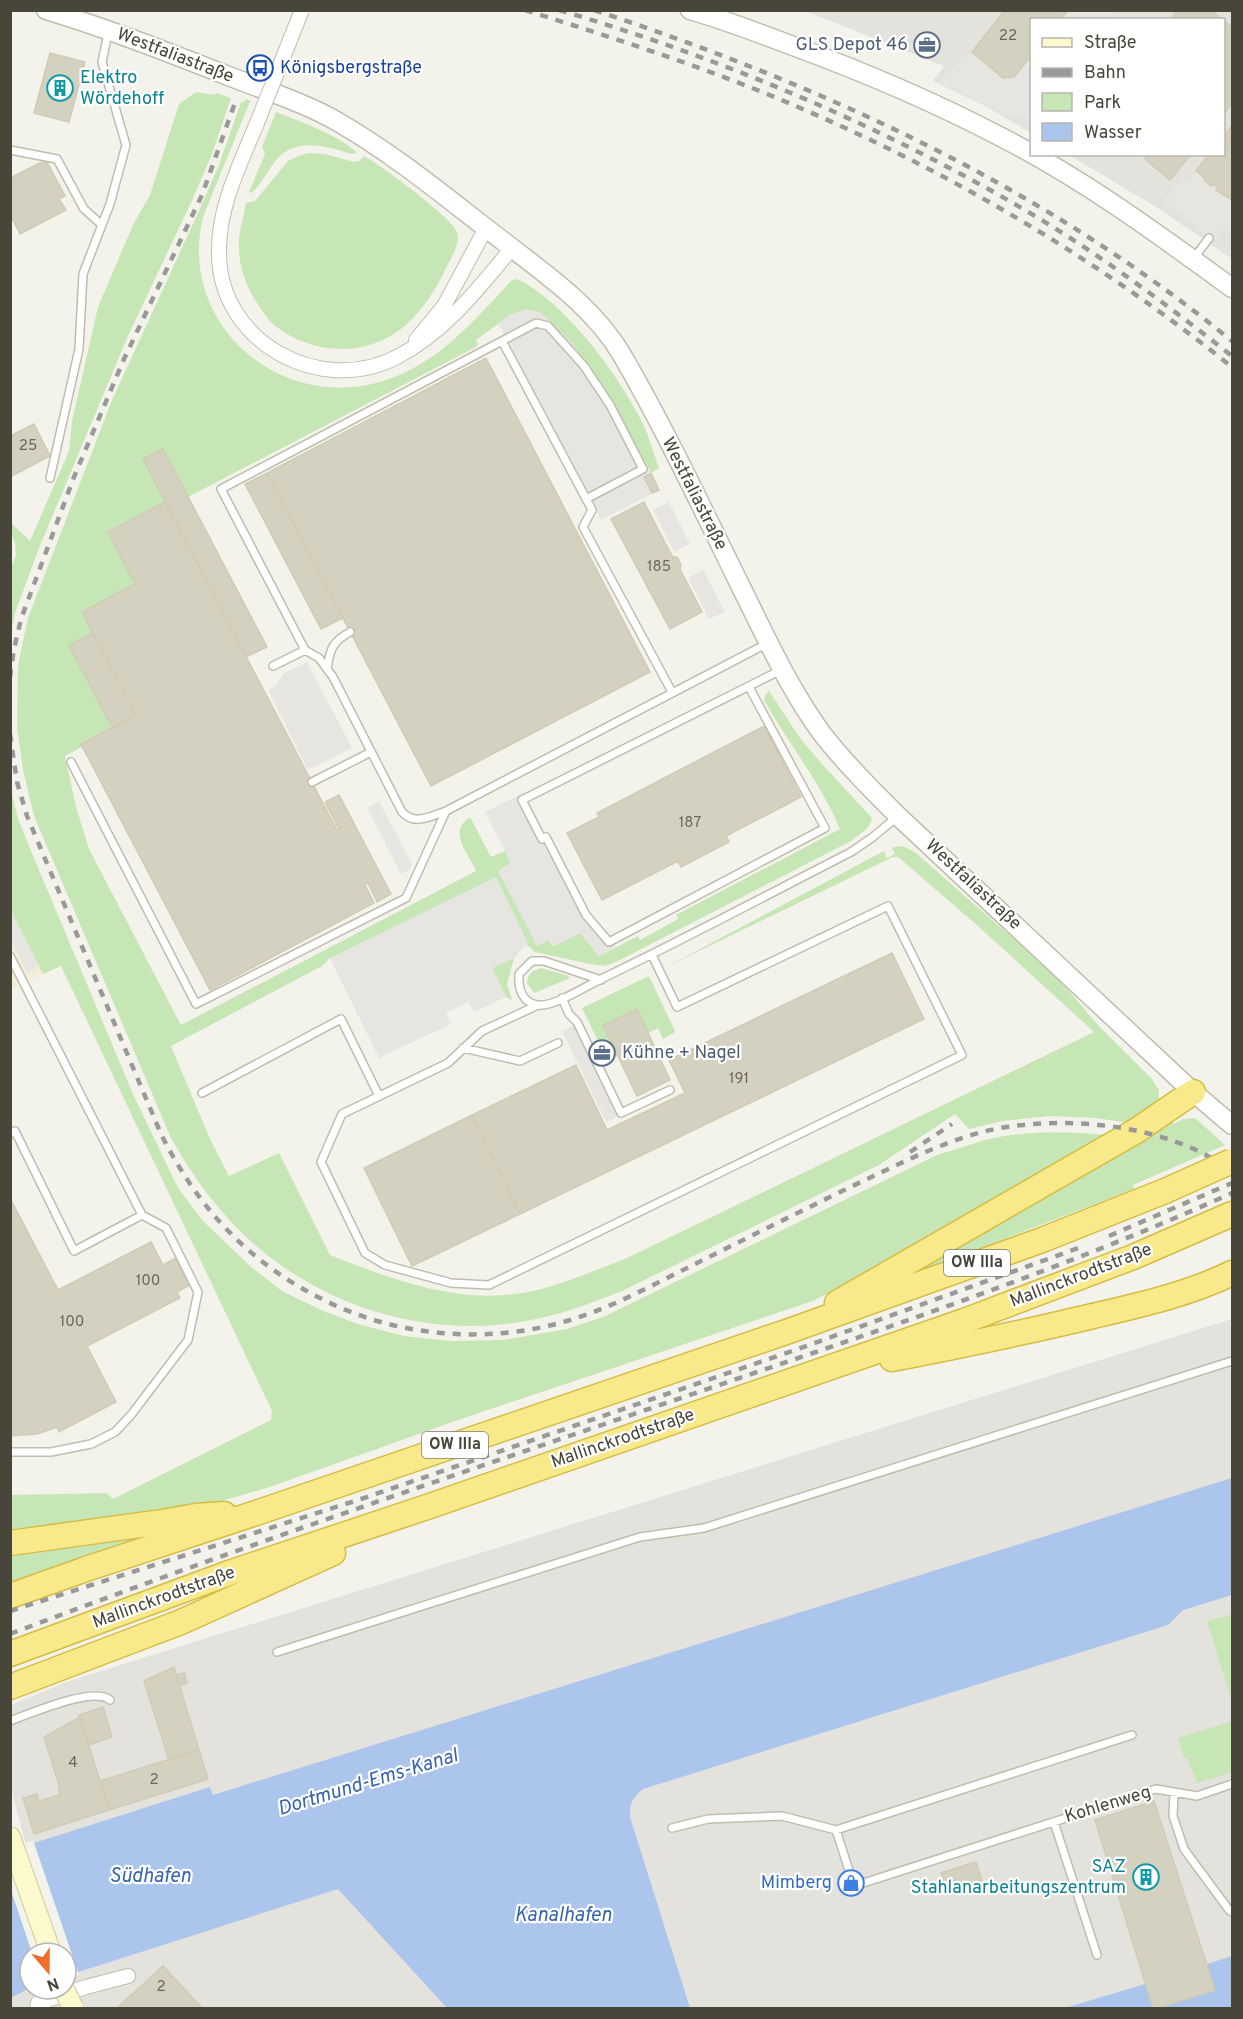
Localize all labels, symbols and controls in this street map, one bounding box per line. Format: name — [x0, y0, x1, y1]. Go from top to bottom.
legend — [1030, 18, 1225, 156]
street label: Westfaliastraße — [113, 23, 237, 89]
house number: 22 — [999, 27, 1017, 46]
office icon: GLS Depot 46 — [912, 30, 942, 60]
text: Straße — [1084, 32, 1136, 55]
place label: GLS Depot 46 — [795, 34, 908, 57]
bus stop icon: Königsbergstraße — [245, 53, 275, 83]
place label: Königsbergstraße — [280, 57, 422, 80]
text: Bahn — [1084, 62, 1126, 85]
place label: Elektro Wördehoff — [80, 67, 164, 111]
building icon: Elektro Wördehoff — [45, 73, 75, 103]
text: Park — [1084, 92, 1121, 115]
text: Wasser — [1084, 122, 1142, 145]
street label: Westfaliastraße — [656, 434, 732, 554]
house number: 25 — [19, 437, 37, 456]
house number: 185 — [647, 558, 671, 577]
house number: 187 — [679, 814, 701, 833]
street label: Westfaliastraße — [920, 835, 1026, 935]
office icon: Kühne + Nagel — [587, 1038, 617, 1068]
place label: Kühne + Nagel — [622, 1042, 741, 1065]
house number: 191 — [729, 1070, 749, 1089]
street label: Mallinckrodtstraße — [1007, 1238, 1155, 1314]
road number: OW IIIa — [944, 1250, 1010, 1276]
house number: 100 — [136, 1272, 160, 1291]
house number: 100 — [60, 1313, 84, 1332]
street label: Mallinckrodtstraße — [548, 1404, 698, 1474]
road number: OW IIIa — [422, 1432, 488, 1458]
street label: Mallinckrodtstraße — [89, 1562, 239, 1634]
water label: Dortmund-Ems-Kanal — [275, 1743, 462, 1823]
house number: 4 — [68, 1754, 78, 1773]
house number: 2 — [149, 1771, 159, 1790]
street label: Kohlenweg — [1062, 1781, 1154, 1829]
place label: SAZ Stahlanarbeitungszentrum — [911, 1856, 1126, 1900]
building icon: SAZ Stahlanarbeitungszentrum — [1131, 1862, 1161, 1892]
water label: Südhafen — [109, 1864, 191, 1890]
shop icon: Mimberg — [836, 1868, 866, 1898]
place label: Mimberg — [761, 1872, 832, 1895]
water label: Kanalhafen — [514, 1903, 612, 1929]
north arrow — [18, 1941, 78, 2001]
text: N — [44, 1972, 61, 1995]
house number: 2 — [156, 1978, 166, 1997]

